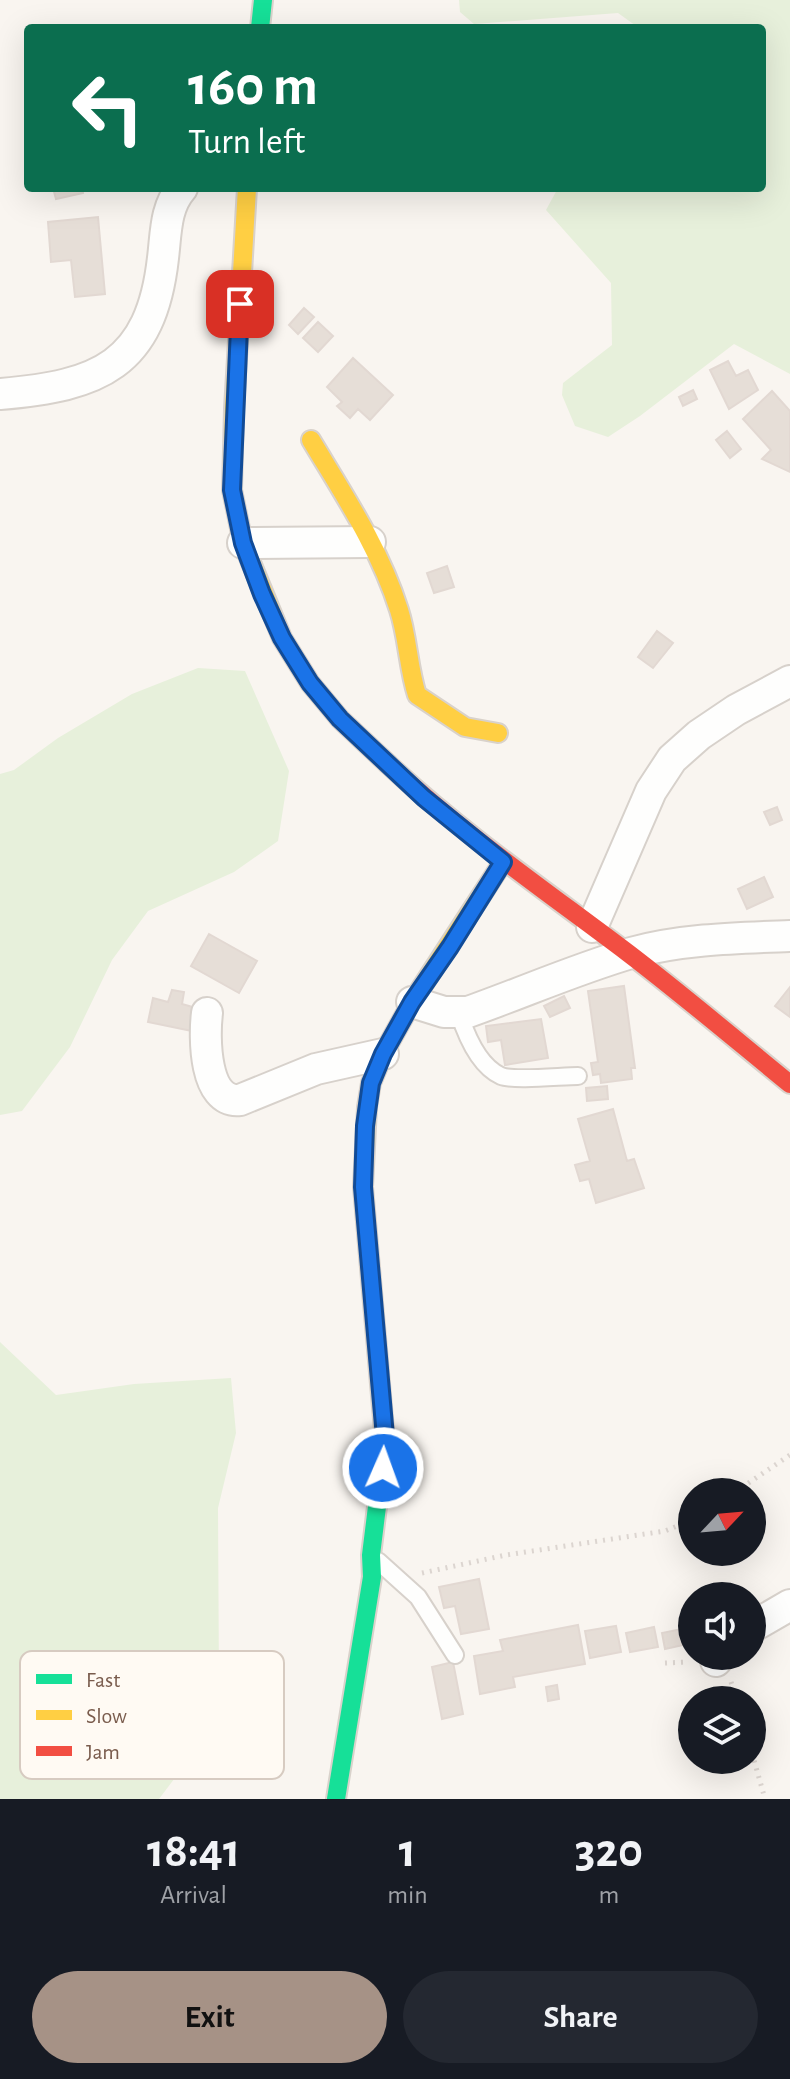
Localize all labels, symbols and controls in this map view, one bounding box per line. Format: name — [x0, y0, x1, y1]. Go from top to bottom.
icon: left — [56, 56, 160, 160]
text: 160 m — [188, 59, 318, 115]
text: Turn left — [188, 124, 305, 160]
pin — [206, 270, 274, 338]
icon: arrive — [218, 282, 262, 326]
position arrow — [341, 1426, 425, 1510]
north arrow — [678, 1478, 766, 1566]
map controls — [678, 1478, 766, 1774]
button: sound — [678, 1582, 766, 1670]
legend — [20, 1651, 284, 1779]
text: Fast — [86, 1669, 120, 1691]
button: layers — [678, 1686, 766, 1774]
text: Slow — [86, 1705, 127, 1727]
text: Jam — [86, 1741, 120, 1763]
text: 18:41 — [147, 1828, 240, 1876]
text: 1 — [399, 1828, 416, 1876]
text: 320 — [575, 1828, 643, 1876]
text: Arrival — [160, 1882, 227, 1908]
text: min — [387, 1882, 428, 1908]
text: m — [598, 1882, 619, 1908]
button: Exit — [32, 1971, 387, 2063]
button: Share — [403, 1971, 758, 2063]

